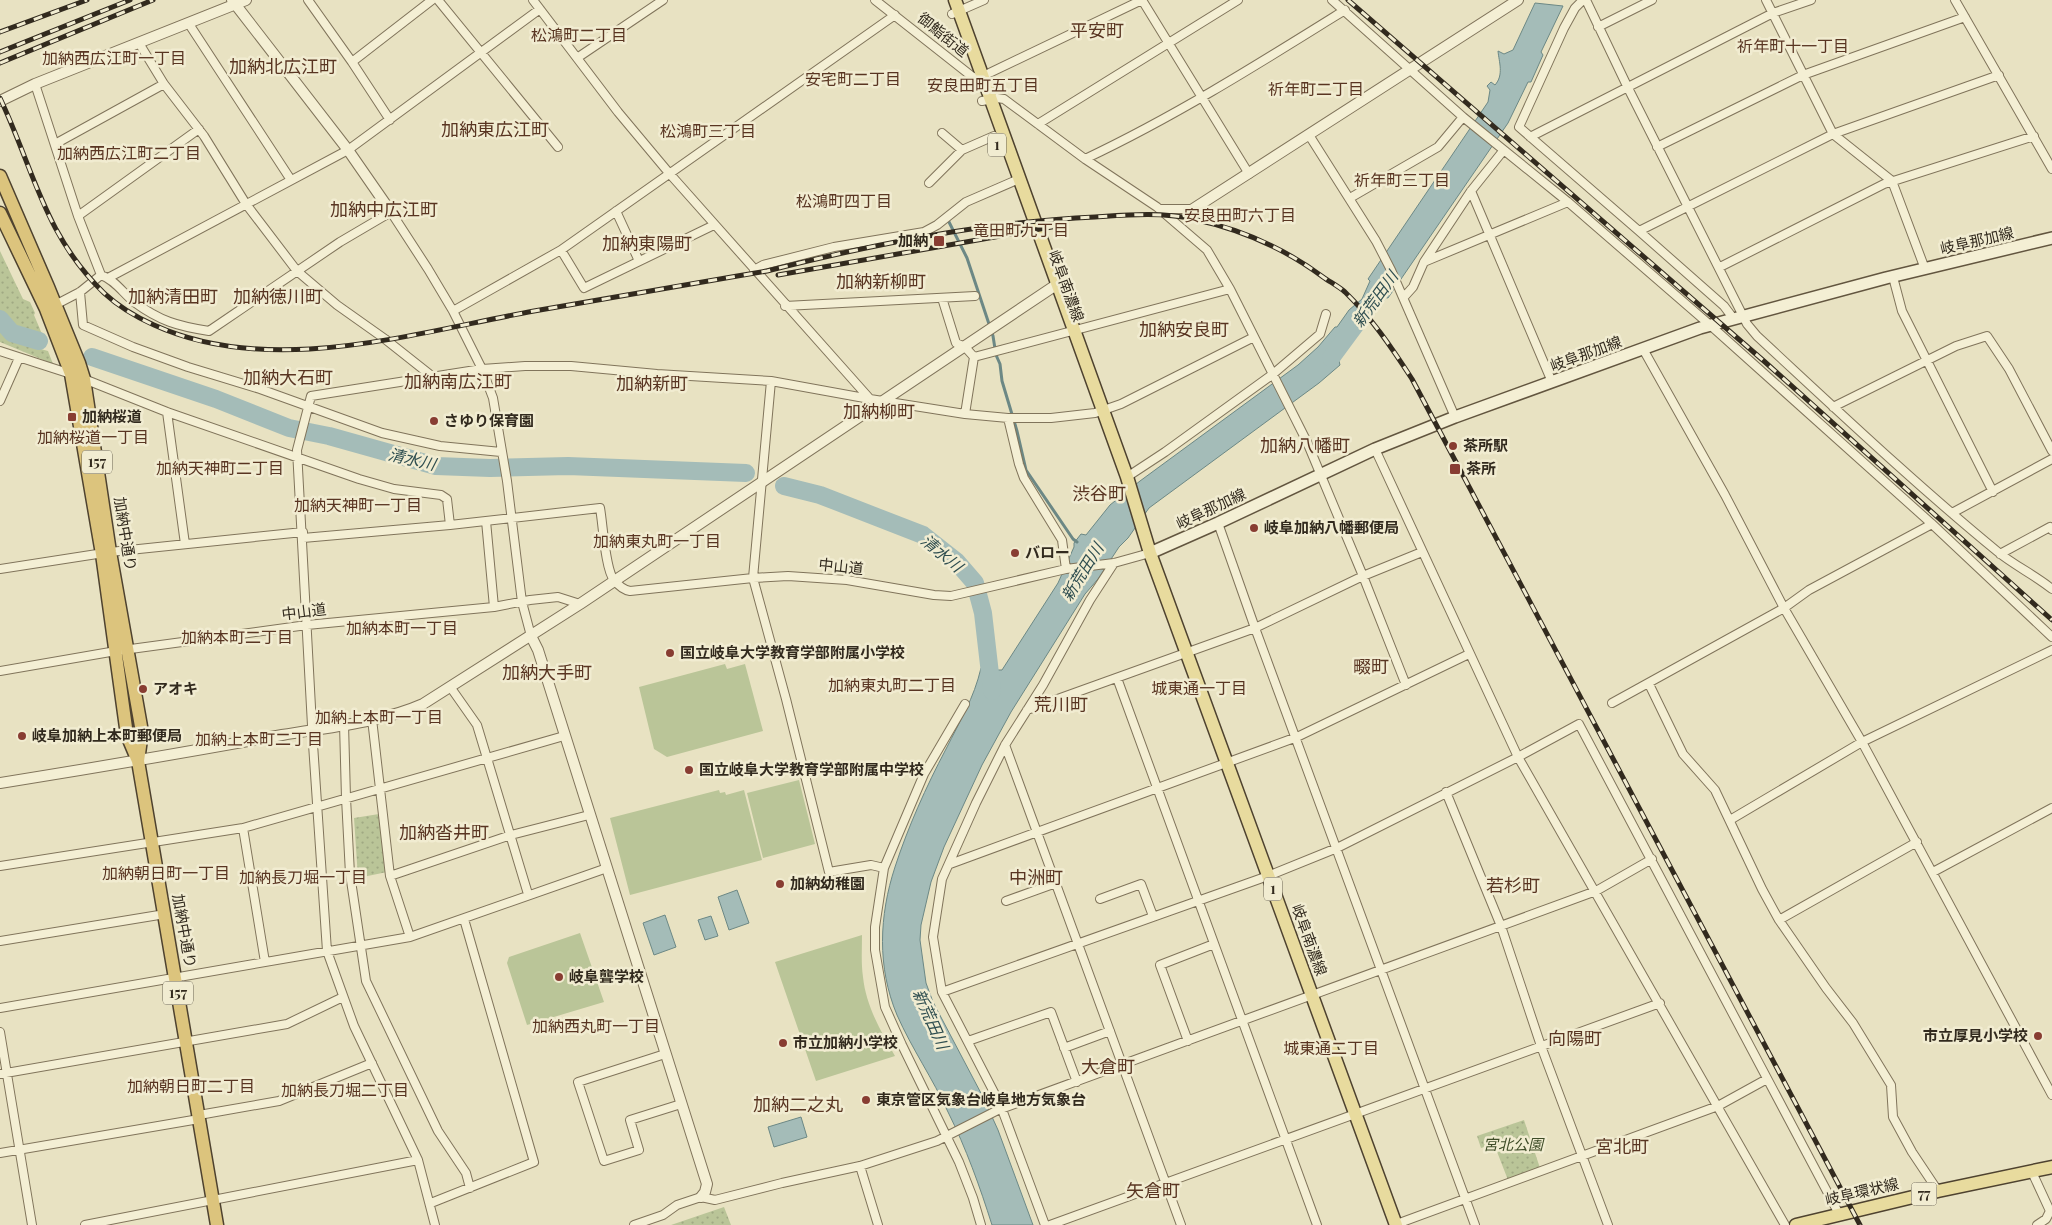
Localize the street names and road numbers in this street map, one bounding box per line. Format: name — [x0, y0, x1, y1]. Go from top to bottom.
street label: 御鮨街道 — [914, 8, 973, 61]
road number: 1 — [988, 134, 1006, 156]
street label: 岐阜那加線 — [1938, 222, 2016, 258]
street label: 岐阜南濃線 — [1045, 247, 1089, 324]
street label: 岐阜那加線 — [1547, 331, 1624, 375]
road number: 157 — [82, 451, 112, 474]
street label: 岐阜那加線 — [1172, 483, 1249, 533]
street label: 加納中通り — [110, 495, 142, 572]
street label: 中山道 — [818, 554, 865, 578]
street label: 中山道 — [280, 598, 327, 624]
road number: 1 — [1264, 878, 1282, 901]
street label: 加納中通り — [169, 892, 201, 970]
street label: 岐阜南濃線 — [1288, 901, 1332, 978]
road number: 157 — [163, 981, 193, 1004]
street label: 岐阜環状線 — [1823, 1173, 1901, 1209]
road number: 77 — [1912, 1182, 1936, 1206]

